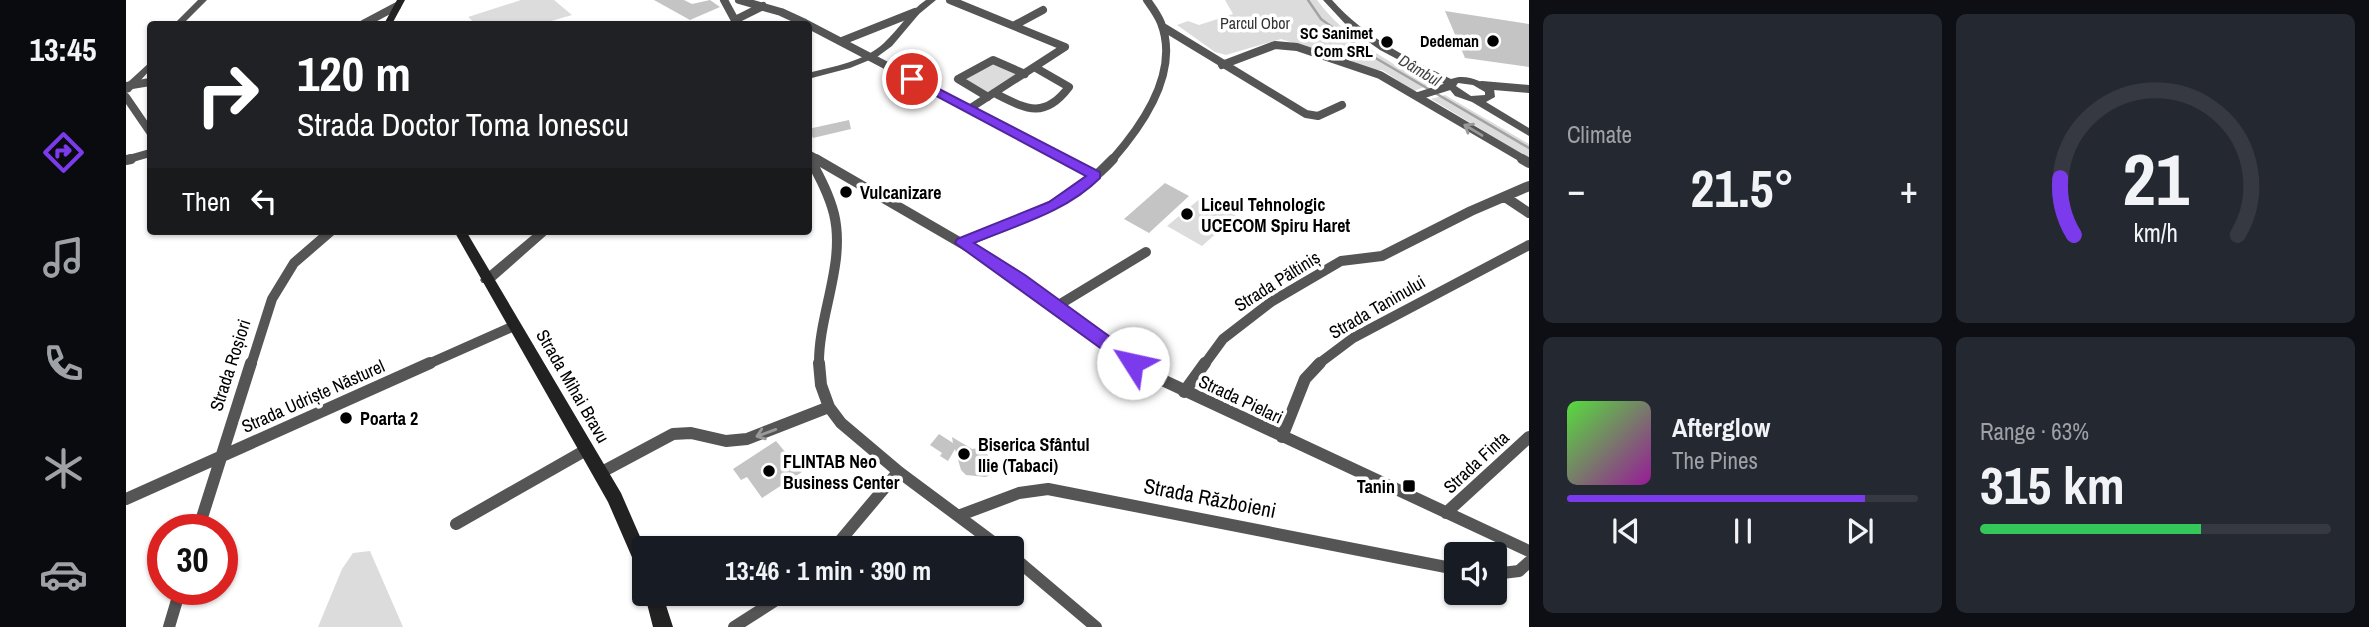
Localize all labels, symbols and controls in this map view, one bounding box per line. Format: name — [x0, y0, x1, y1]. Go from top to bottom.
park label: Parcul Obor — [1220, 12, 1291, 34]
place label: SC Sanimet Com SRL — [1300, 22, 1374, 62]
text: 13:45 — [29, 28, 97, 71]
place label: Dedeman — [1420, 30, 1479, 52]
marker: Dedeman — [1485, 33, 1501, 49]
marker: SC Sanimet Com SRL — [1379, 34, 1395, 50]
text: 120 m — [297, 40, 411, 106]
icon: right — [182, 49, 273, 140]
pin — [882, 49, 942, 109]
water label: Dâmbul — [1395, 49, 1446, 92]
icon: arrive — [893, 60, 931, 98]
text: Strada Doctor Toma Ionescu — [297, 103, 629, 146]
text: Climate — [1567, 119, 1632, 150]
one-way arrow — [1464, 122, 1484, 136]
icon: directions — [39, 128, 88, 177]
text: 21 — [2122, 130, 2189, 228]
text: 21.5° — [1691, 153, 1794, 223]
text: − — [1567, 164, 1585, 215]
text: + — [1900, 164, 1918, 215]
place label: Vulcanizare — [860, 180, 942, 205]
icon: left — [245, 182, 283, 220]
text: Then — [182, 184, 231, 219]
marker: Vulcanizare — [838, 184, 854, 200]
place label: Liceul Tehnologic UCECOM Spiru Haret — [1201, 192, 1350, 238]
marker: Liceul Tehnologic UCECOM Spiru Haret — [1179, 206, 1195, 222]
text: km/h — [2133, 215, 2178, 249]
icon: music — [39, 233, 88, 282]
street label: Strada Păltiniș — [1229, 245, 1325, 317]
street label: Strada Taninului — [1324, 269, 1430, 345]
street label: Strada Roșiori — [203, 316, 257, 414]
street label: Strada Mihai Bravu — [530, 325, 616, 447]
position arrow — [1096, 326, 1170, 400]
icon: phone — [39, 339, 88, 388]
street label: Strada Udriște Năsturel — [237, 353, 389, 439]
street label: Strada Pielari — [1195, 369, 1287, 429]
place label: Poarta 2 — [360, 406, 418, 431]
marker: Poarta 2 — [338, 410, 354, 426]
text: Afterglow — [1672, 410, 1770, 445]
text: Range · 63% — [1980, 416, 2089, 447]
street label: Strada Finta — [1438, 425, 1514, 499]
one-way arrow — [756, 428, 778, 441]
place label: Biserica Sfântul Ilie (Tabaci) — [978, 432, 1090, 478]
icon: climate — [39, 444, 88, 493]
text: The Pines — [1672, 445, 1758, 476]
marker: Biserica Sfântul Ilie (Tabaci) — [956, 446, 972, 462]
place label: FLINTAB Neo Business Center — [783, 449, 900, 495]
text: 315 km — [1980, 450, 2125, 520]
marker: FLINTAB Neo Business Center — [761, 463, 777, 479]
street label: Strada Războieni — [1141, 471, 1279, 525]
place label: Tanin — [1357, 474, 1395, 499]
marker: Tanin — [1401, 478, 1417, 494]
icon: previous — [1607, 512, 1645, 550]
icon: pause — [1724, 512, 1762, 550]
icon: next — [1841, 512, 1879, 550]
speed limit sign: 30 — [147, 514, 238, 605]
map controls — [1444, 542, 1507, 605]
button: sound — [1444, 542, 1507, 605]
icon: car — [39, 550, 88, 599]
text: 13:46 · 1 min · 390 m — [725, 553, 931, 588]

